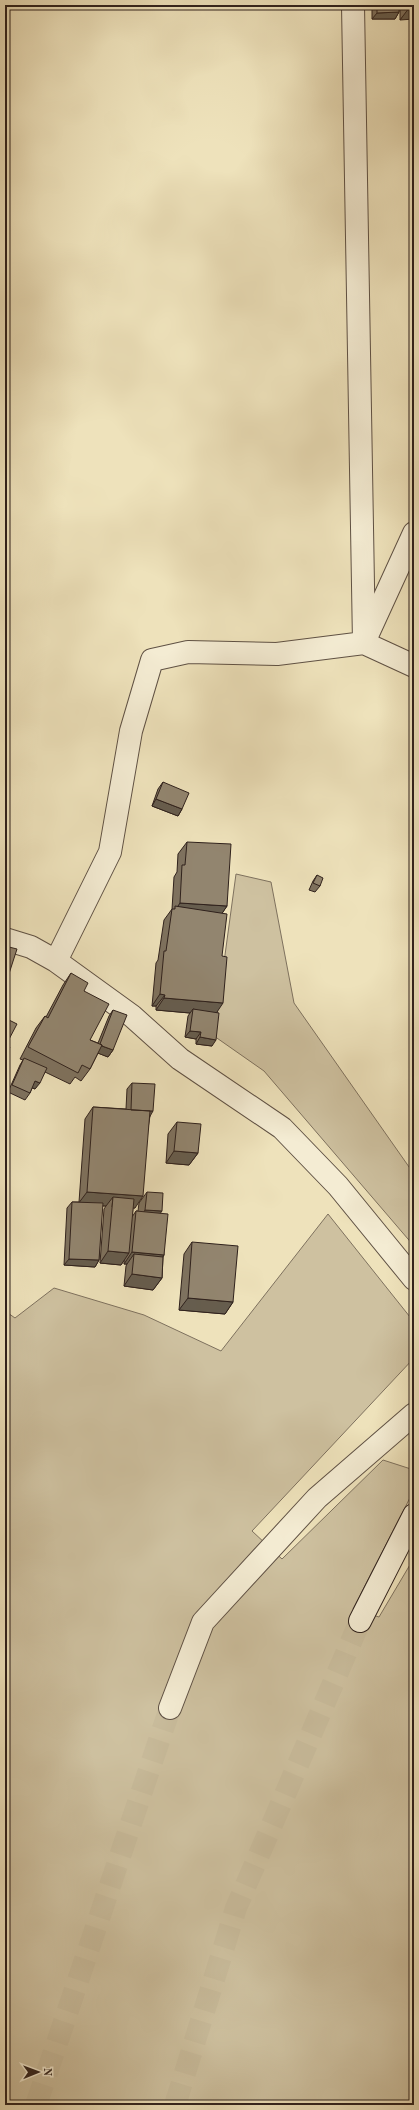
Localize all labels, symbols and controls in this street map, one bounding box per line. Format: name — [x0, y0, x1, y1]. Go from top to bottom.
north arrow — [18, 2052, 58, 2092]
text: N — [41, 2068, 52, 2077]

